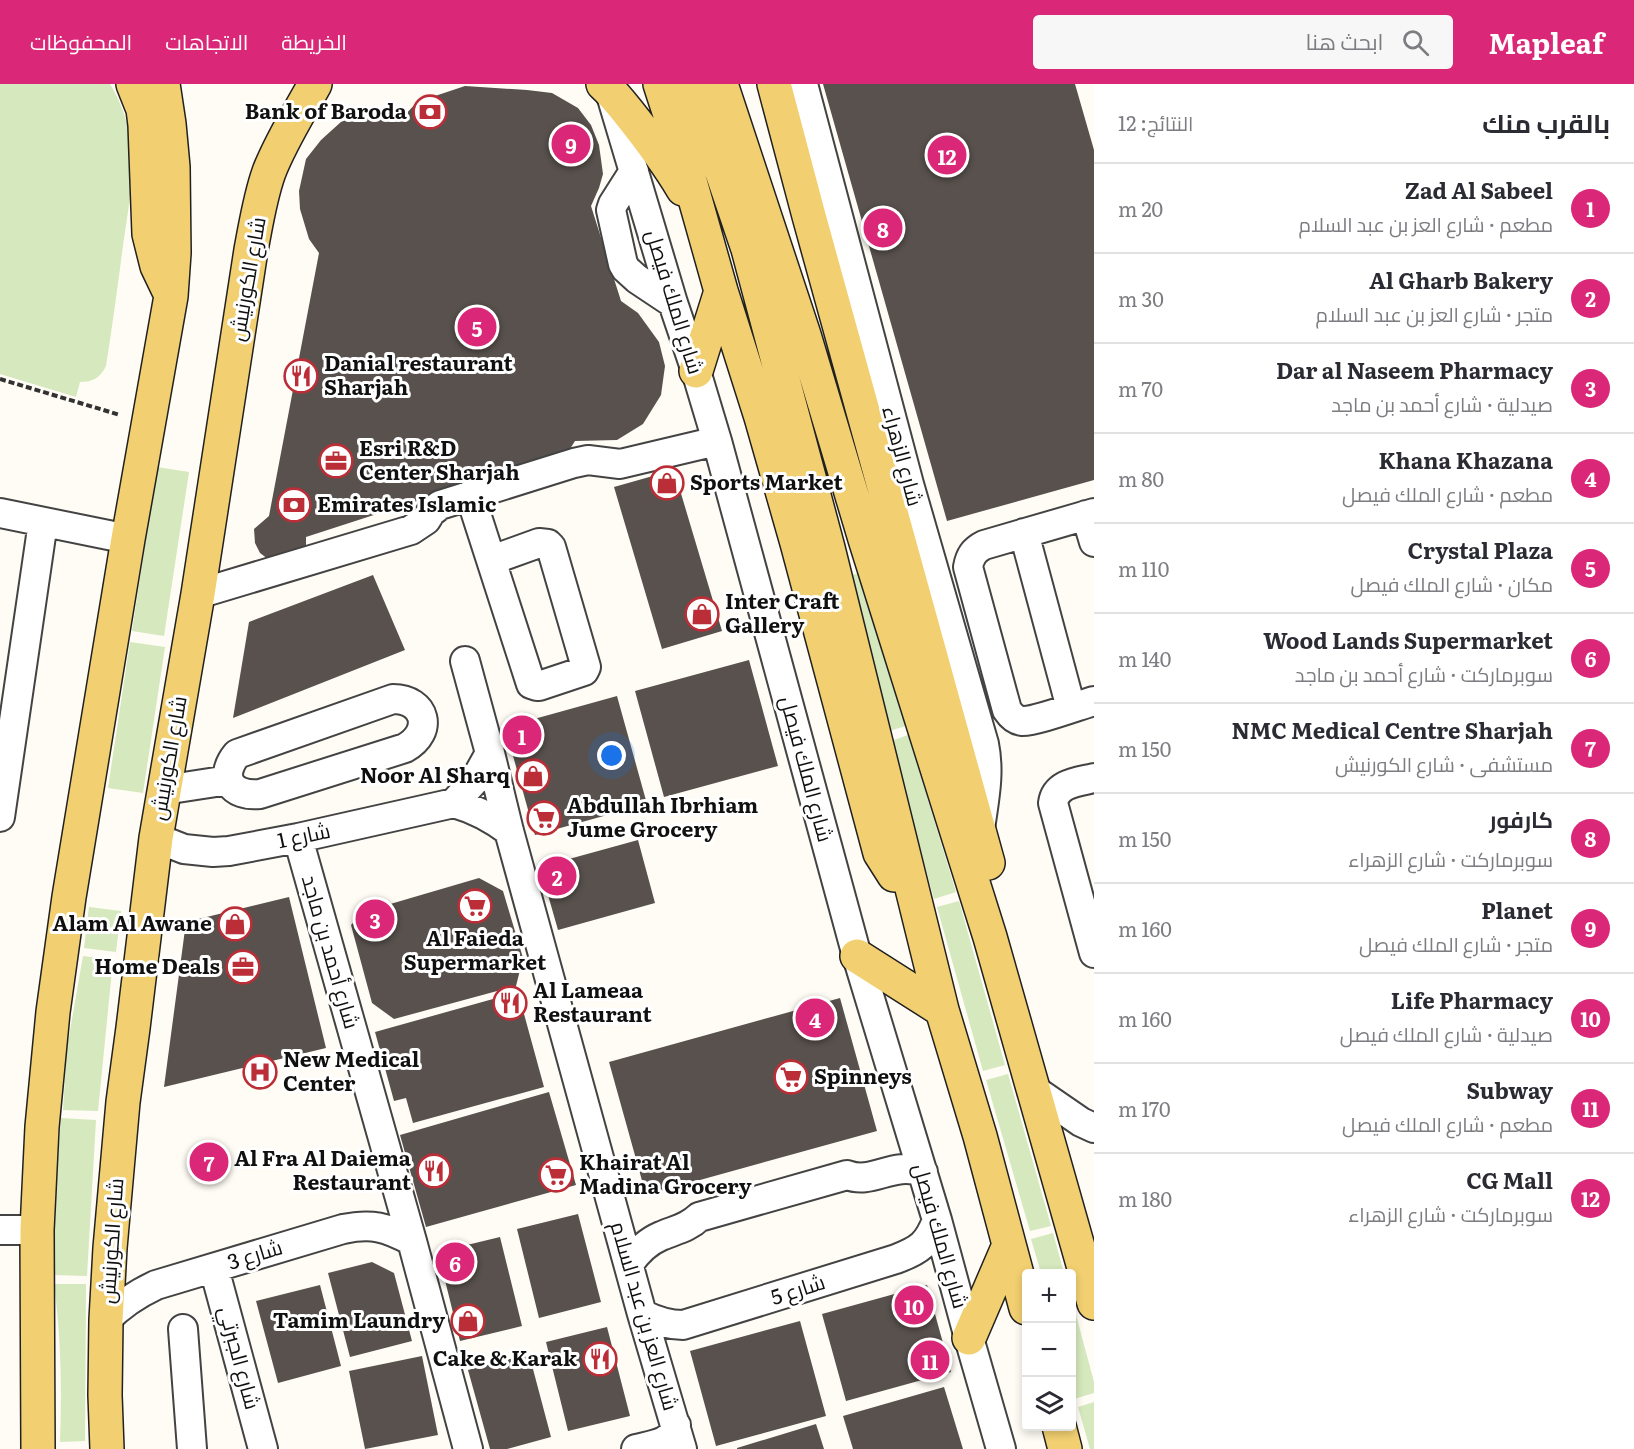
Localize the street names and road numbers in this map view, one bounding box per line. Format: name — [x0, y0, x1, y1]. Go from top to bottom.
street label: شارع الكورنيش — [219, 214, 273, 343]
street label: شارع الملك فيصل — [639, 225, 713, 378]
street label: شارع الزهراء — [875, 402, 933, 509]
street label: شارع الملك فيصل — [773, 692, 843, 845]
street label: شارع الكورنيش — [140, 693, 194, 822]
street label: شارع 1 — [274, 813, 333, 855]
street label: شارع أحمد بن ماجد — [295, 871, 369, 1032]
street label: شارع الملك فيصل — [906, 1159, 978, 1312]
street label: شارع الكورنيش — [90, 1177, 130, 1305]
street label: شارع العز بن عبد السلام — [604, 1217, 688, 1414]
street label: شارع 3 — [223, 1230, 286, 1277]
street label: شارع 5 — [766, 1264, 829, 1312]
street label: شارع الجبرتي — [210, 1302, 270, 1413]

